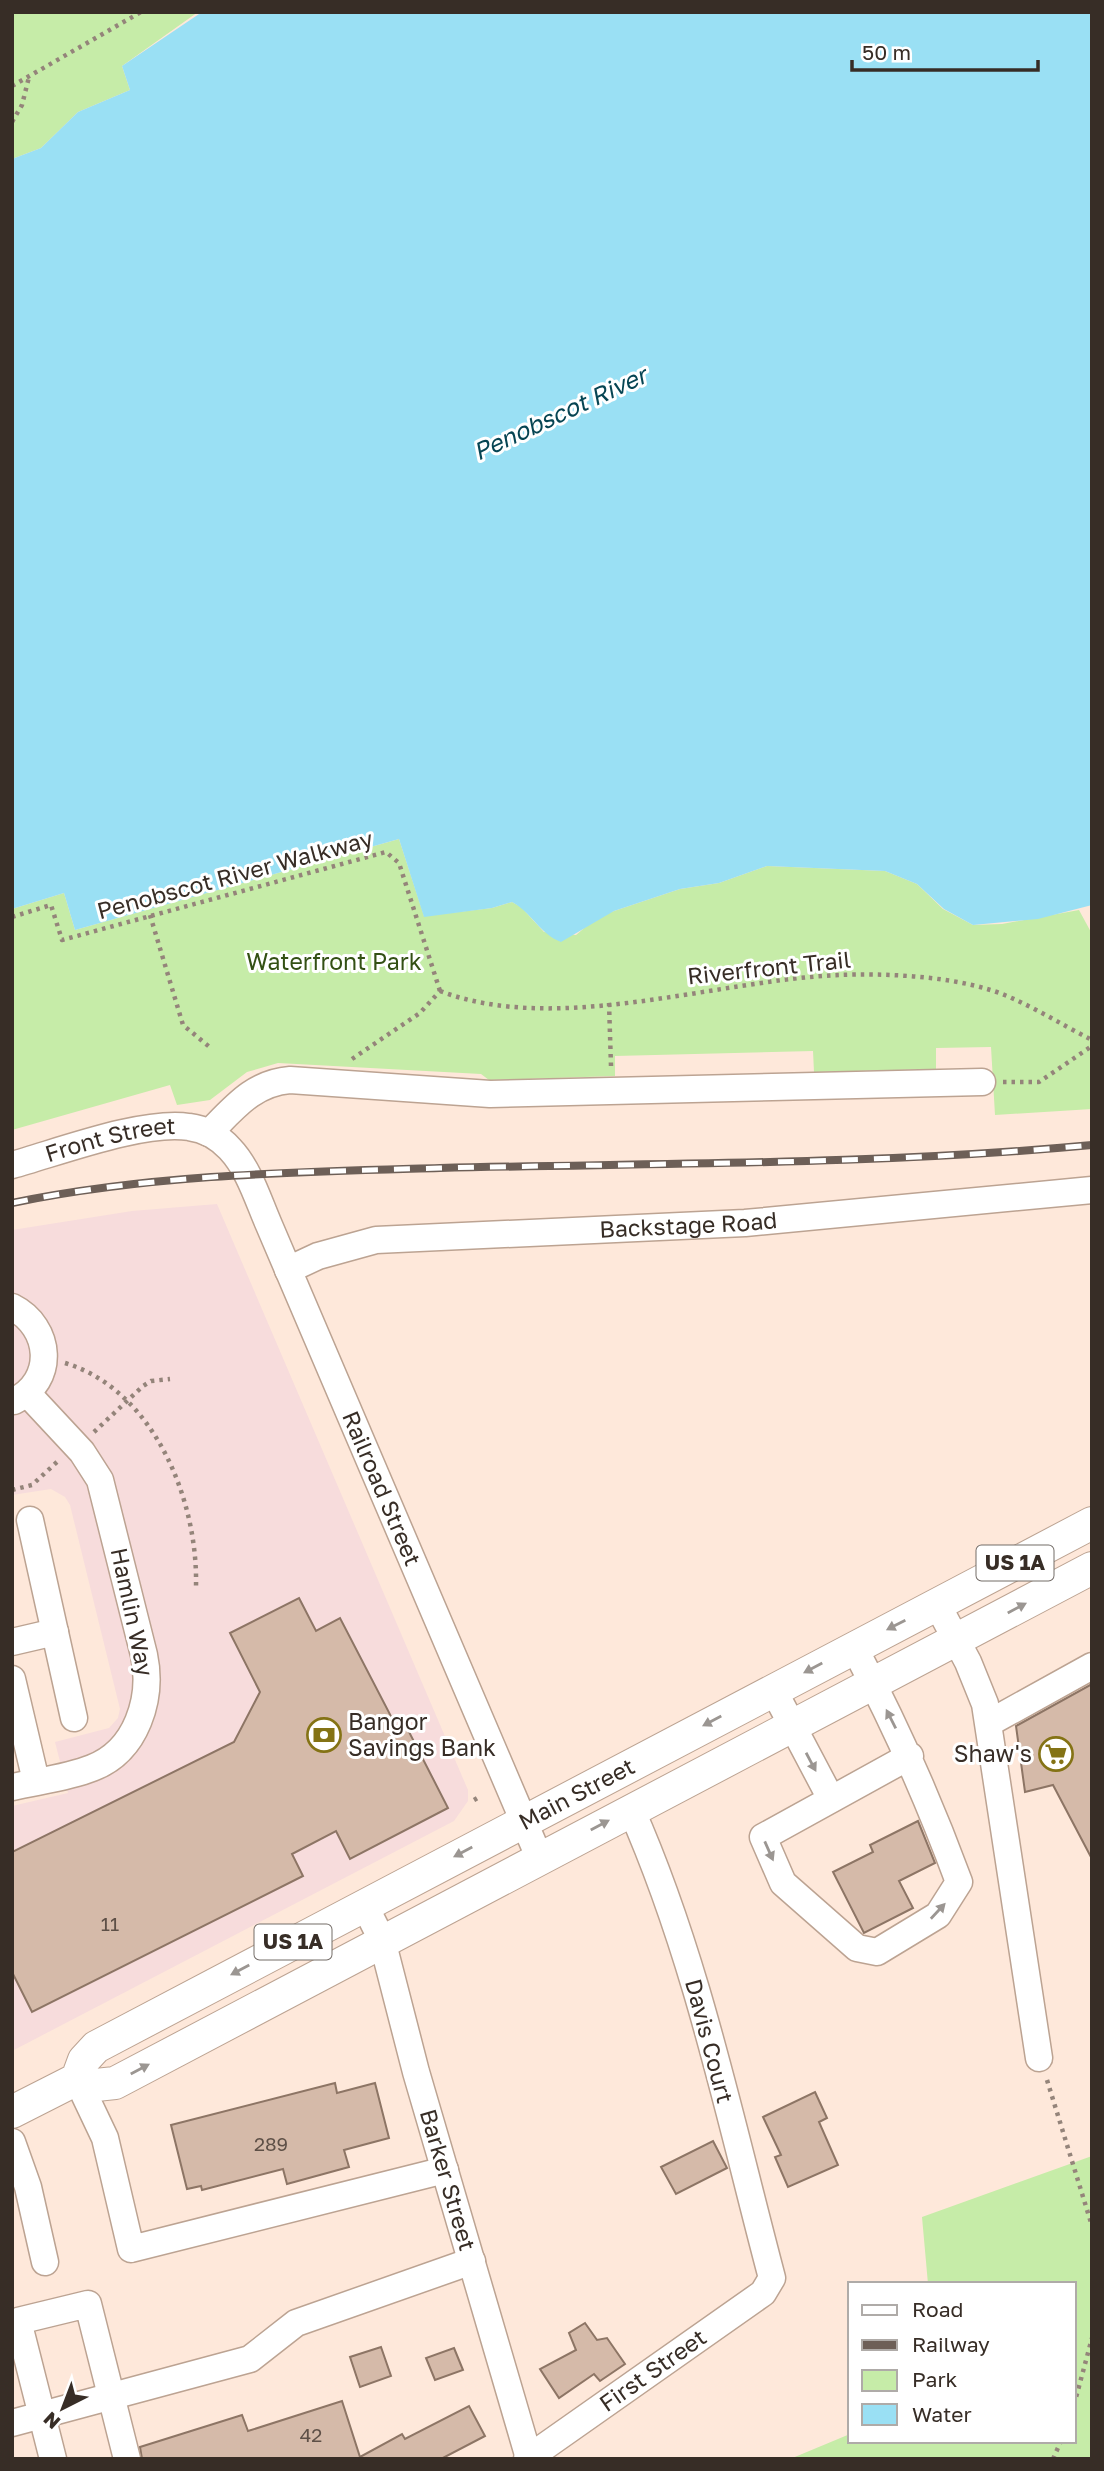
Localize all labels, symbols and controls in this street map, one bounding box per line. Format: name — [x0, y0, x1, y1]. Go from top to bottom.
scale bar — [852, 28, 1038, 72]
text: 50 m — [862, 39, 911, 65]
water label: Penobscot River — [468, 358, 654, 466]
street label: Penobscot River Walkway — [94, 824, 376, 924]
street label: Riverfront Trail — [686, 944, 852, 990]
park label: Waterfront Park — [246, 947, 422, 975]
street label: Front Street — [41, 1111, 176, 1167]
street label: Backstage Road — [599, 1205, 778, 1243]
street label: Railroad Street — [337, 1406, 428, 1570]
street label: Hamlin Way — [106, 1545, 160, 1679]
road number: US 1A — [976, 1546, 1054, 1580]
one-way arrow — [1007, 1602, 1027, 1614]
one-way arrow — [886, 1620, 906, 1631]
one-way arrow — [804, 1662, 823, 1674]
place label: Bangor Savings Bank — [348, 1707, 496, 1761]
one-way arrow — [886, 1709, 897, 1729]
one-way arrow — [703, 1715, 722, 1727]
bank icon: Bangor Savings Bank — [305, 1716, 343, 1754]
supermarket icon: Shaw's — [1037, 1735, 1075, 1773]
place label: Shaw's — [954, 1739, 1032, 1767]
street label: Main Street — [514, 1751, 639, 1835]
one-way arrow — [805, 1753, 817, 1772]
one-way arrow — [590, 1820, 610, 1832]
one-way arrow — [764, 1840, 775, 1861]
one-way arrow — [452, 1845, 472, 1857]
one-way arrow — [929, 1903, 946, 1920]
house number: 11 — [101, 1912, 119, 1935]
road number: US 1A — [254, 1924, 332, 1960]
one-way arrow — [230, 1964, 250, 1976]
street label: Davis Court — [680, 1975, 740, 2106]
one-way arrow — [131, 2064, 151, 2076]
street label: Barker Street — [415, 2106, 483, 2254]
house number: 289 — [254, 2132, 288, 2155]
legend — [848, 2282, 1076, 2443]
text: Road — [912, 2296, 963, 2322]
street label: First Street — [594, 2322, 711, 2417]
text: Railway — [912, 2331, 990, 2357]
text: Park — [912, 2366, 958, 2392]
north arrow — [28, 2373, 98, 2443]
text: Water — [912, 2401, 972, 2427]
text: N — [38, 2408, 64, 2434]
house number: 42 — [300, 2423, 322, 2446]

